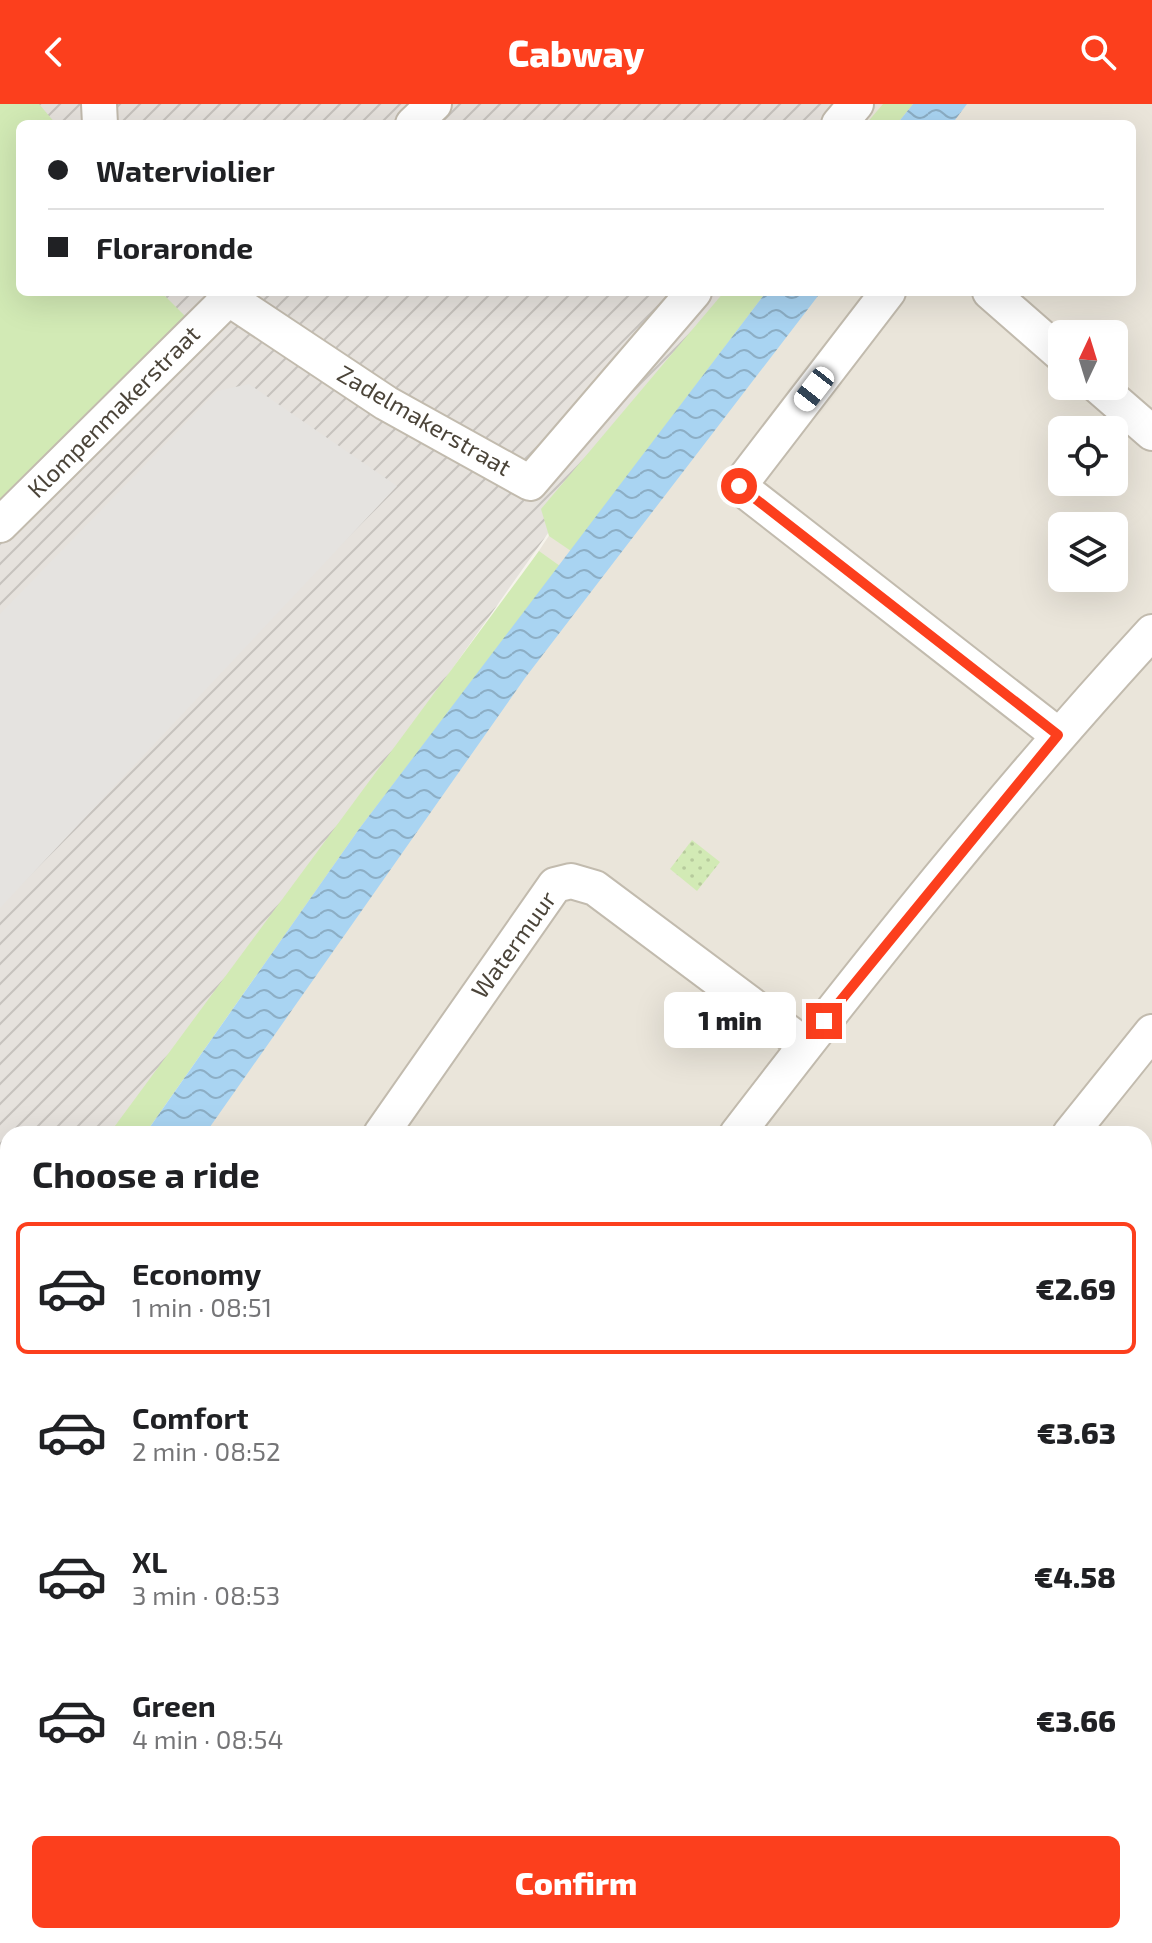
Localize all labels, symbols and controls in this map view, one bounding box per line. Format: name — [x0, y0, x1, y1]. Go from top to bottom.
icon: back — [32, 30, 76, 74]
icon: search — [1076, 30, 1120, 74]
text: Cabway — [508, 31, 644, 74]
text: Waterviolier — [96, 152, 275, 188]
text: Floraronde — [96, 229, 253, 265]
street label: Klompenmakerstraat — [21, 319, 205, 503]
north arrow — [1048, 320, 1128, 400]
map controls — [1048, 320, 1128, 592]
street label: Zadelmakerstraat — [333, 358, 517, 481]
car — [790, 363, 838, 415]
button: locate — [1048, 416, 1128, 496]
route start — [721, 468, 757, 504]
button: layers — [1048, 512, 1128, 592]
street label: Watermuur — [464, 885, 562, 1003]
callout: 1 min — [664, 993, 796, 1049]
route end — [806, 1003, 842, 1039]
text: 1 min — [698, 1004, 762, 1035]
text: Choose a ride — [32, 1152, 260, 1195]
icon: car — [36, 1252, 108, 1324]
text: Economy — [132, 1255, 261, 1291]
text: €2.69 — [1035, 1270, 1116, 1306]
text: 1 min · 08:51 — [132, 1291, 272, 1322]
icon: car — [36, 1396, 108, 1468]
text: Comfort — [132, 1399, 249, 1435]
text: €3.63 — [1037, 1414, 1116, 1450]
text: 2 min · 08:52 — [132, 1435, 281, 1466]
icon: car — [36, 1540, 108, 1612]
text: XL — [132, 1543, 167, 1579]
text: €4.58 — [1034, 1558, 1116, 1594]
text: 3 min · 08:53 — [132, 1579, 280, 1610]
icon: car — [36, 1684, 108, 1756]
text: Green — [132, 1687, 216, 1723]
text: €3.66 — [1036, 1702, 1116, 1738]
text: 4 min · 08:54 — [132, 1723, 283, 1754]
button: Confirm — [32, 1836, 1120, 1928]

